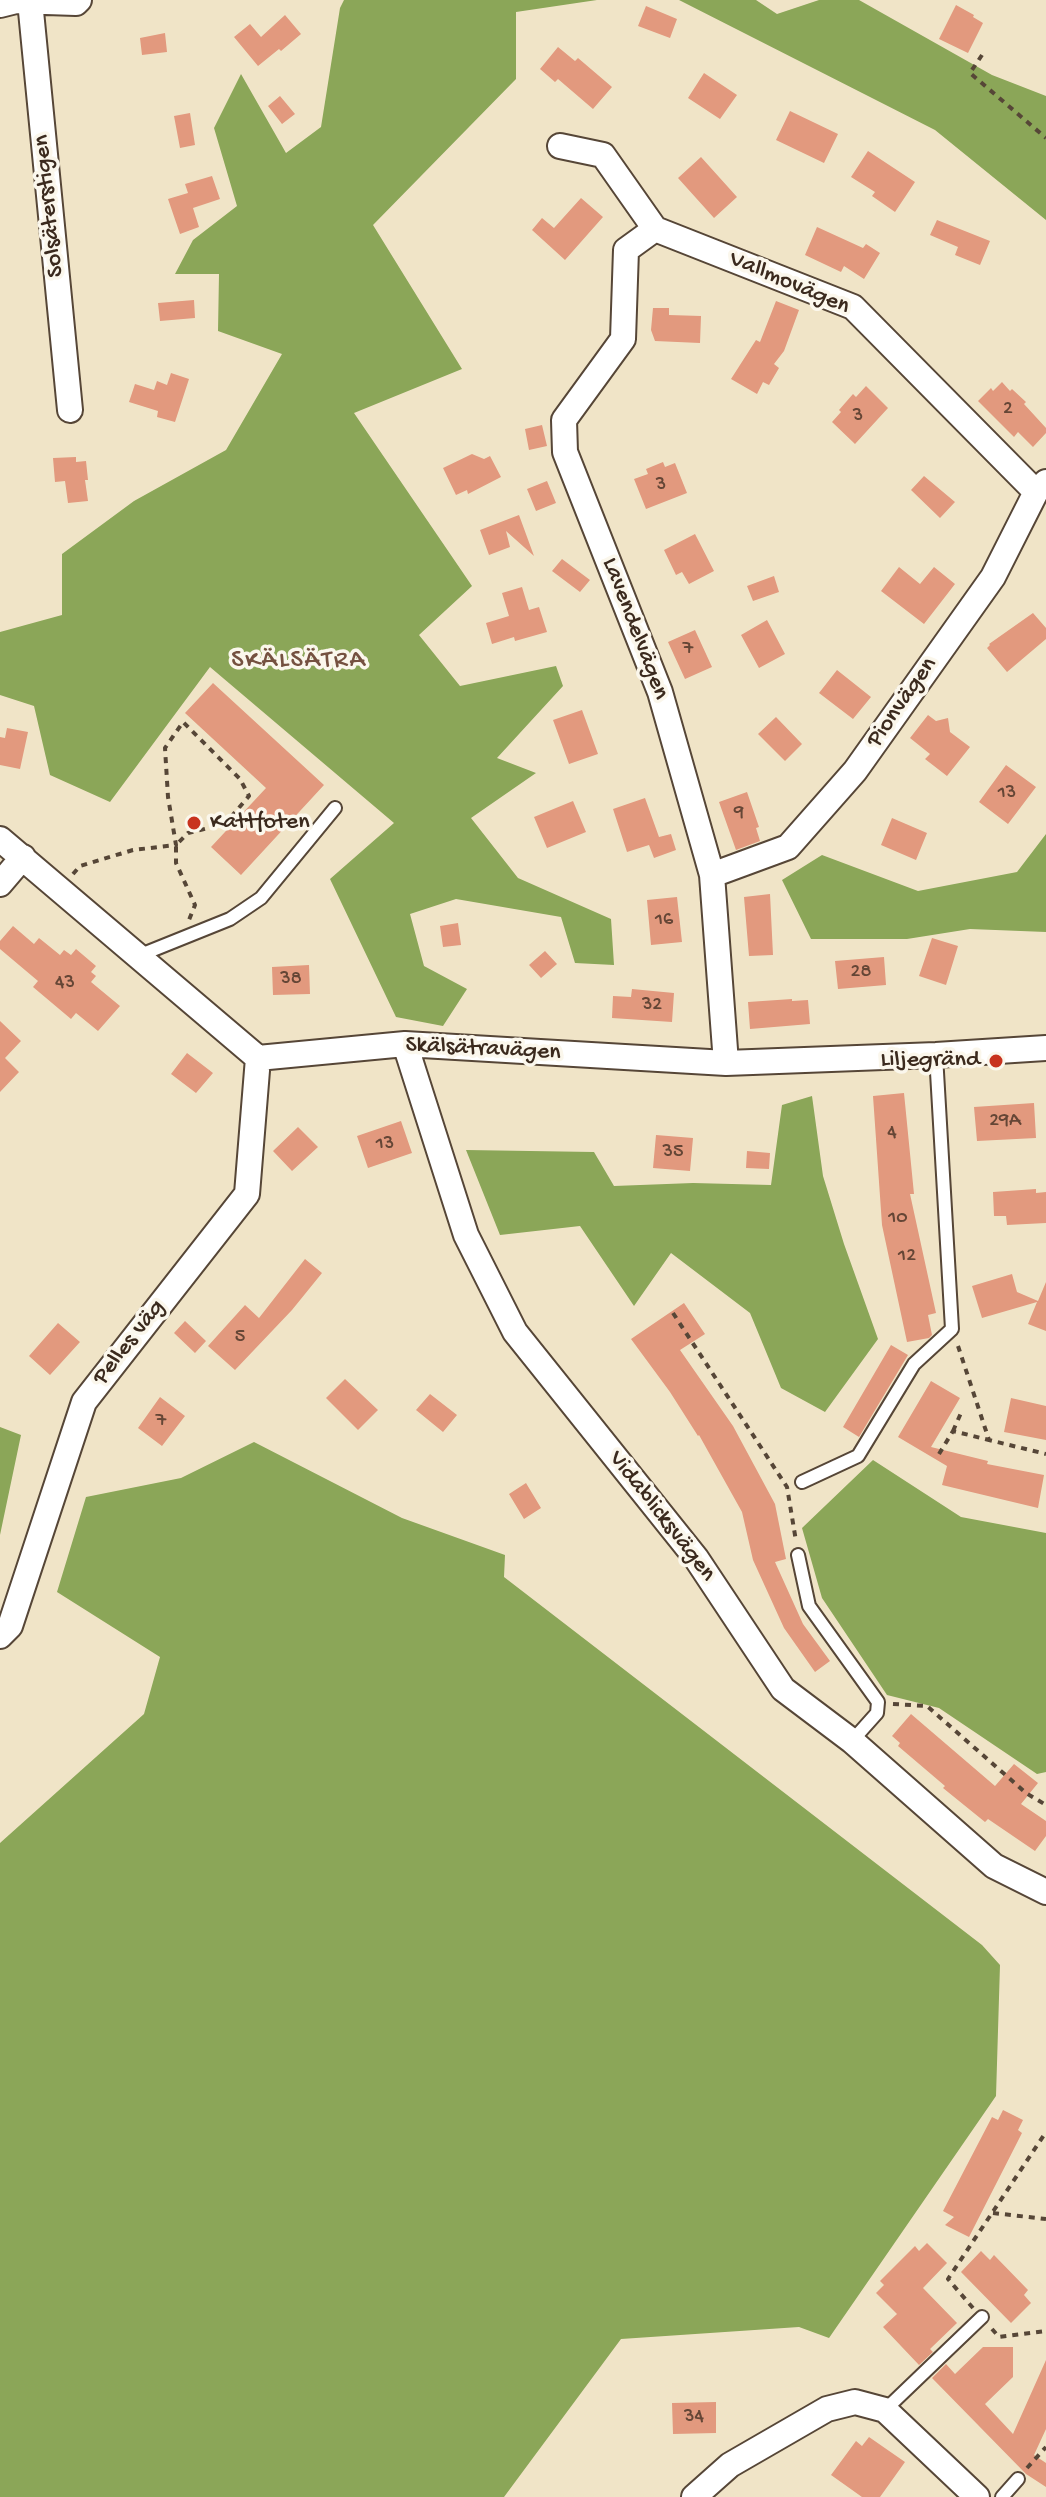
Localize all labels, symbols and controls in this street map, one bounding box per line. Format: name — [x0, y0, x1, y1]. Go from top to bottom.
street label: Solsäterstigen — [28, 133, 72, 279]
street label: Vallmovägen — [724, 246, 854, 322]
house number: 2 — [1003, 398, 1013, 422]
house number: 3 — [853, 405, 863, 429]
house number: 3 — [656, 474, 666, 498]
street label: Lavendelvägen — [594, 554, 674, 704]
house number: 7 — [683, 638, 693, 662]
district label: SKÄLSÄTRA — [231, 646, 367, 678]
street label: Pionvägen — [861, 652, 945, 754]
house number: 13 — [998, 782, 1016, 806]
house number: 9 — [734, 802, 744, 826]
place label: Kattfoten — [210, 809, 310, 837]
marker: Kattfoten — [185, 814, 203, 832]
house number: 16 — [655, 909, 673, 933]
house number: 28 — [851, 961, 871, 985]
house number: 38 — [280, 968, 302, 992]
house number: 43 — [55, 972, 75, 996]
house number: 32 — [642, 994, 662, 1018]
street label: Skälsätravägen — [405, 1032, 561, 1068]
place label: Liljegränd — [880, 1047, 980, 1075]
marker: Liljegränd — [987, 1052, 1005, 1070]
house number: 29A — [989, 1110, 1021, 1134]
house number: 4 — [887, 1122, 897, 1146]
house number: 13 — [376, 1133, 394, 1157]
house number: 35 — [663, 1141, 683, 1165]
house number: 10 — [888, 1207, 908, 1231]
house number: 12 — [898, 1245, 916, 1269]
street label: Pelles väg — [88, 1294, 172, 1392]
house number: 5 — [235, 1326, 245, 1350]
house number: 7 — [156, 1410, 166, 1434]
street label: Vidablicksvägen — [601, 1446, 721, 1588]
house number: 34 — [684, 2406, 704, 2430]

